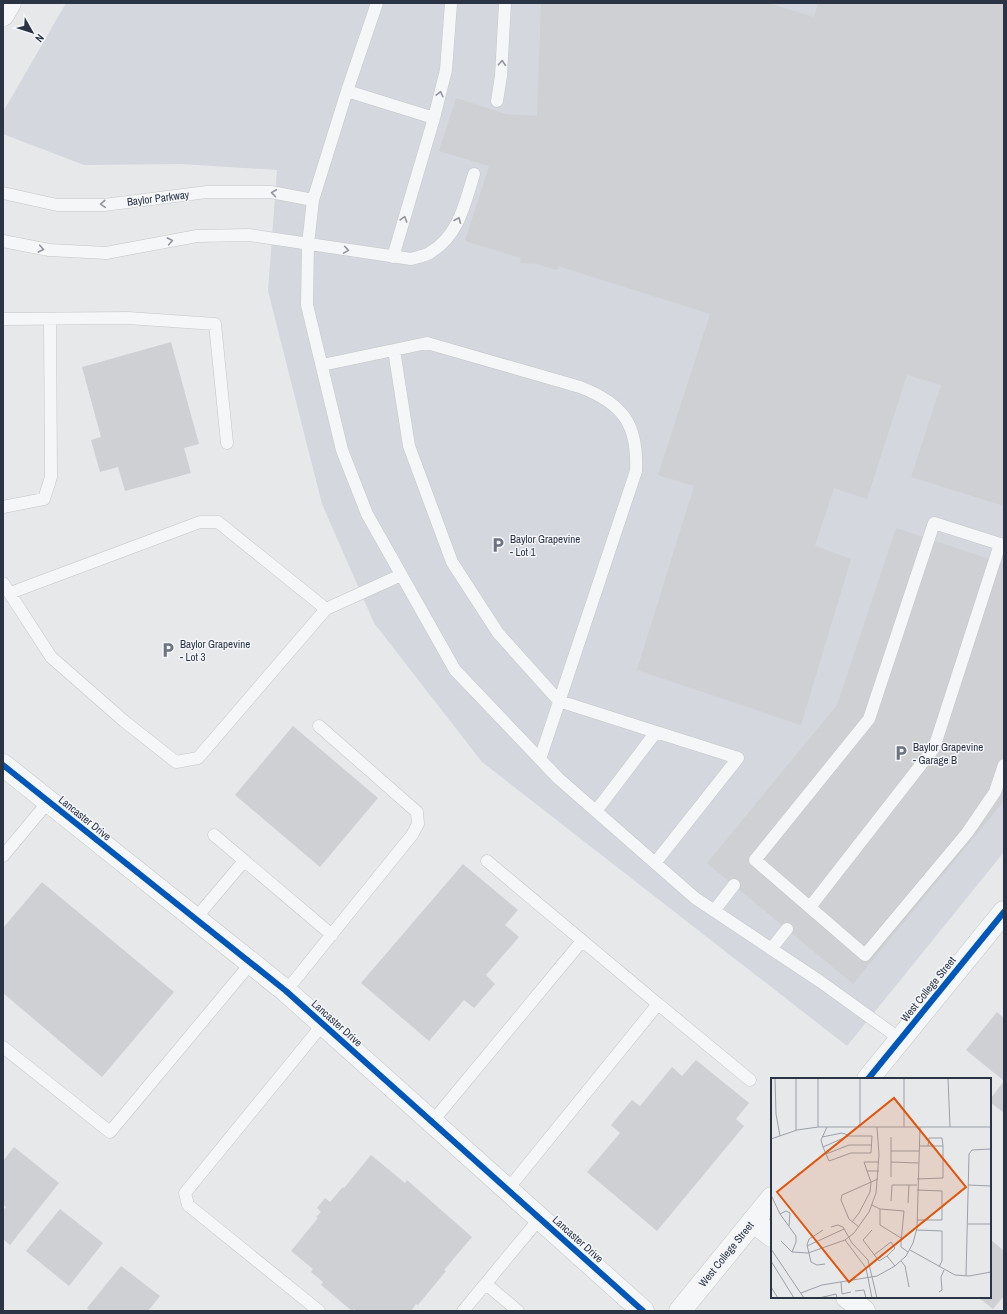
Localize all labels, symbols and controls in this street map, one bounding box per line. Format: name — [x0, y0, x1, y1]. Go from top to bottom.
north arrow — [12, 12, 52, 52]
text: N — [32, 31, 47, 45]
one-way arrow — [497, 60, 506, 66]
one-way arrow — [435, 91, 444, 98]
street label: Baylor Parkway — [126, 187, 190, 209]
one-way arrow — [271, 189, 278, 198]
one-way arrow — [100, 200, 106, 209]
one-way arrow — [399, 216, 408, 223]
one-way arrow — [454, 216, 462, 223]
one-way arrow — [167, 237, 173, 246]
one-way arrow — [38, 244, 44, 252]
one-way arrow — [343, 245, 349, 254]
place label: Baylor Grapevine - Lot 1 — [510, 532, 580, 559]
parking icon: Baylor Grapevine - Lot 1 — [489, 536, 507, 554]
place label: Baylor Grapevine - Lot 3 — [180, 637, 250, 664]
parking icon: Baylor Grapevine - Lot 3 — [159, 641, 177, 659]
place label: Baylor Grapevine - Garage B — [913, 740, 983, 767]
parking icon: Baylor Grapevine - Garage B — [892, 744, 910, 762]
street label: Lancaster Drive — [56, 793, 114, 843]
street label: West College Street — [897, 953, 959, 1025]
street label: Lancaster Drive — [309, 996, 365, 1050]
inset map — [771, 1078, 991, 1298]
street label: Lancaster Drive — [550, 1212, 606, 1266]
street label: West College Street — [695, 1218, 757, 1290]

